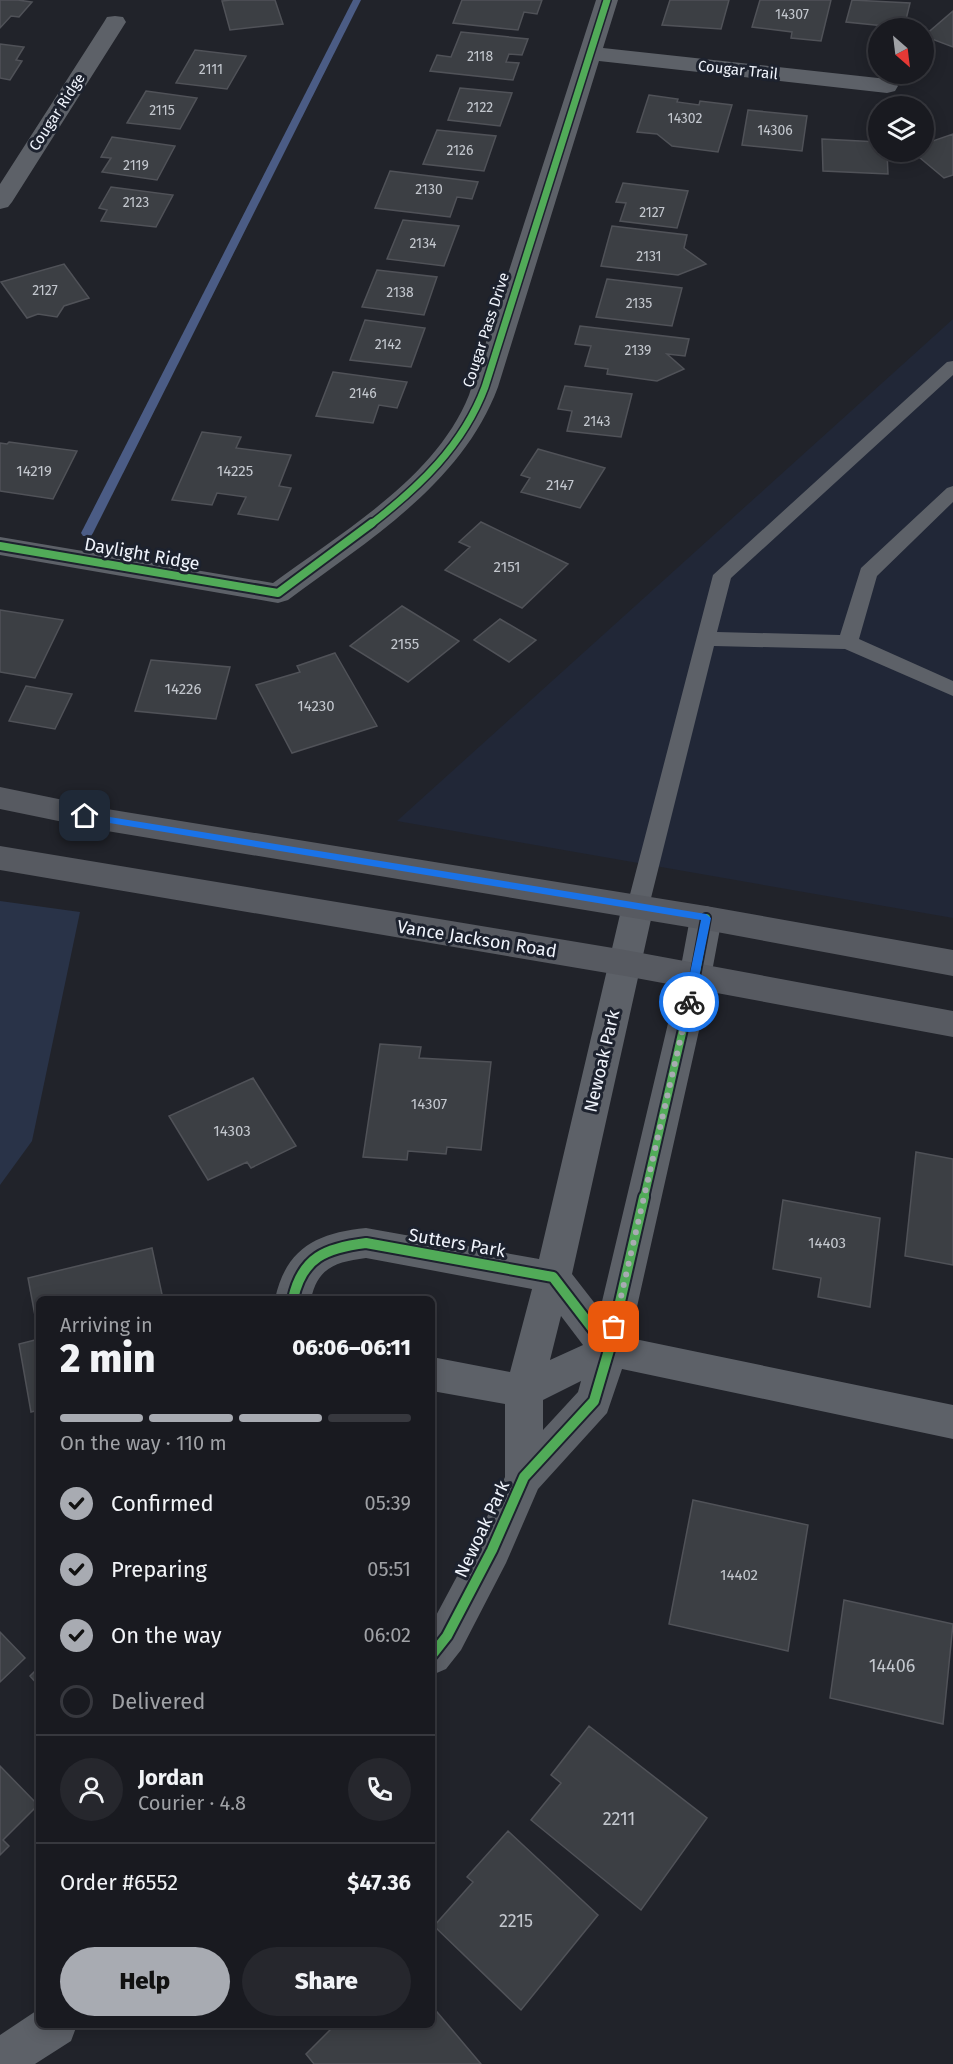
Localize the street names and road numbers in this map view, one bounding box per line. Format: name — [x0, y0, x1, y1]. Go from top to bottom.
street label: Cougar Trail — [697, 57, 780, 83]
street label: Cougar Ridge — [25, 70, 89, 154]
street label: Cougar Pass Drive — [459, 270, 513, 390]
street label: Daylight Ridge — [83, 533, 201, 575]
street label: Vance Jackson Road — [396, 916, 558, 962]
street label: Newoak Park — [580, 1007, 625, 1114]
street label: Sutters Park — [407, 1224, 508, 1262]
street label: Newoak Park — [450, 1476, 514, 1581]

